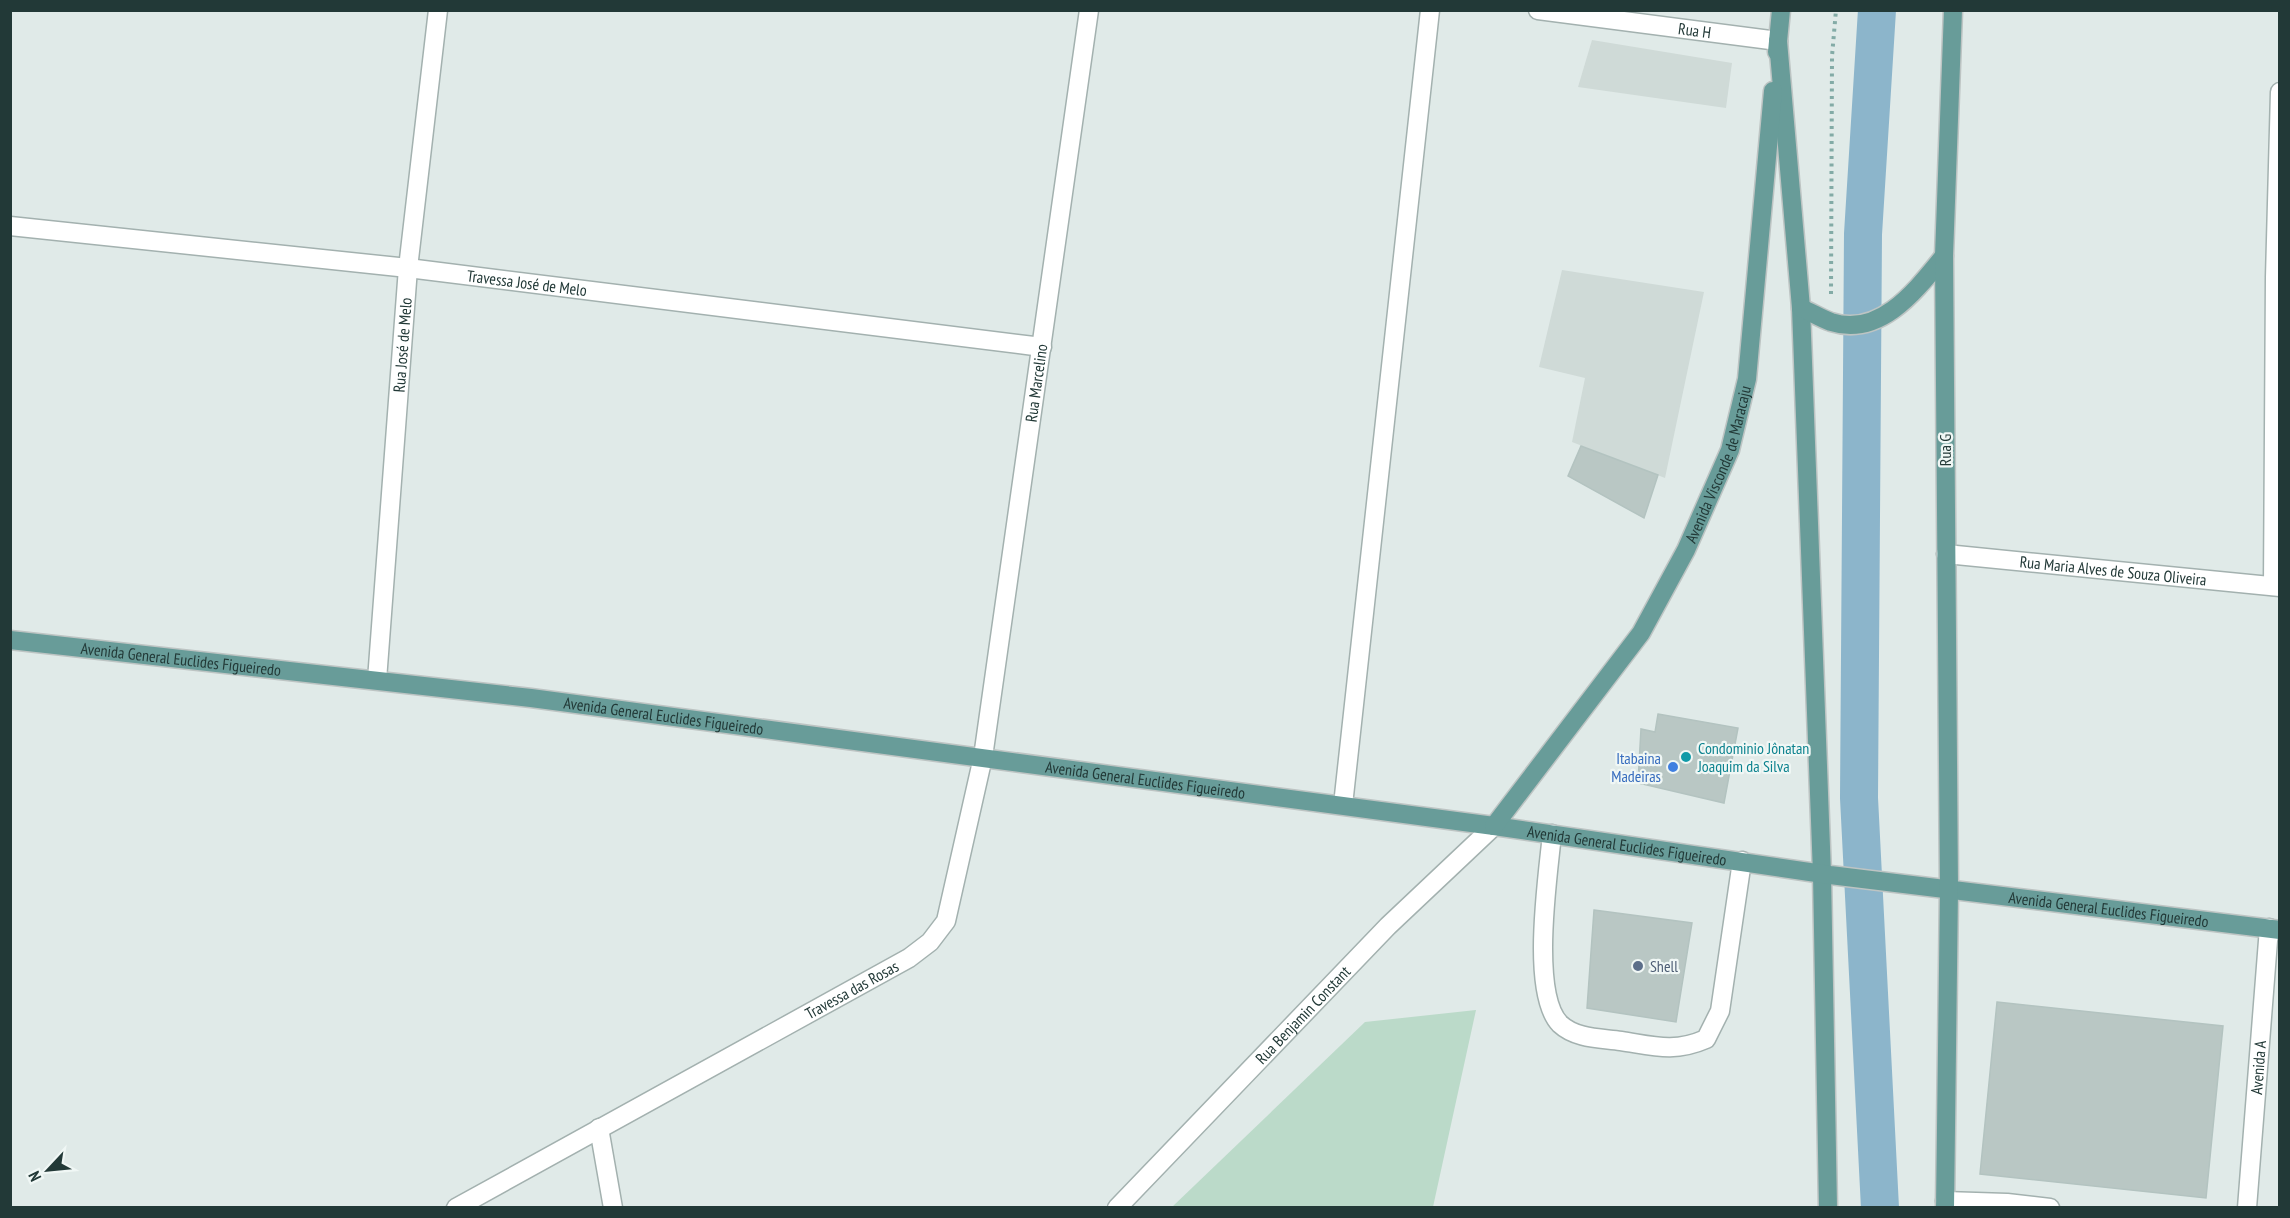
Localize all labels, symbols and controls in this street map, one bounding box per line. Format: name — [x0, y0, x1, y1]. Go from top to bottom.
street label: Rua H — [1677, 18, 1712, 42]
street label: Travessa José de Melo — [466, 265, 588, 300]
street label: Rua José de Melo — [389, 297, 416, 393]
street label: Rua Marcelino — [1021, 343, 1051, 423]
street label: Avenida Visconde de Maracaju — [1680, 384, 1755, 546]
street label: Rua G — [1935, 434, 1955, 466]
street label: Rua Maria Alves de Souza Oliveira — [2019, 551, 2208, 590]
street label: Avenida General Euclides Figueiredo — [80, 638, 282, 680]
street label: Avenida General Euclides Figueiredo — [563, 692, 765, 739]
place label: Condominio Jônatan Joaquim da Silva — [1697, 738, 1809, 776]
place label: Itabaina Madeiras — [1611, 748, 1661, 786]
marker: Condominio Jônatan Joaquim da Silva — [1679, 750, 1693, 764]
street label: Avenida General Euclides Figueiredo — [1044, 756, 1247, 803]
marker: Itabaina Madeiras — [1666, 760, 1680, 774]
street label: Avenida General Euclides Figueiredo — [1526, 821, 1728, 870]
street label: Avenida General Euclides Figueiredo — [2008, 887, 2210, 931]
street label: Travessa das Rosas — [802, 956, 902, 1023]
place label: Shell — [1650, 956, 1678, 976]
marker: Shell — [1631, 959, 1645, 973]
street label: Rua Benjamin Constant — [1251, 961, 1355, 1068]
street label: Avenida A — [2246, 1039, 2270, 1095]
north arrow — [18, 1140, 78, 1200]
text: N — [24, 1168, 45, 1185]

